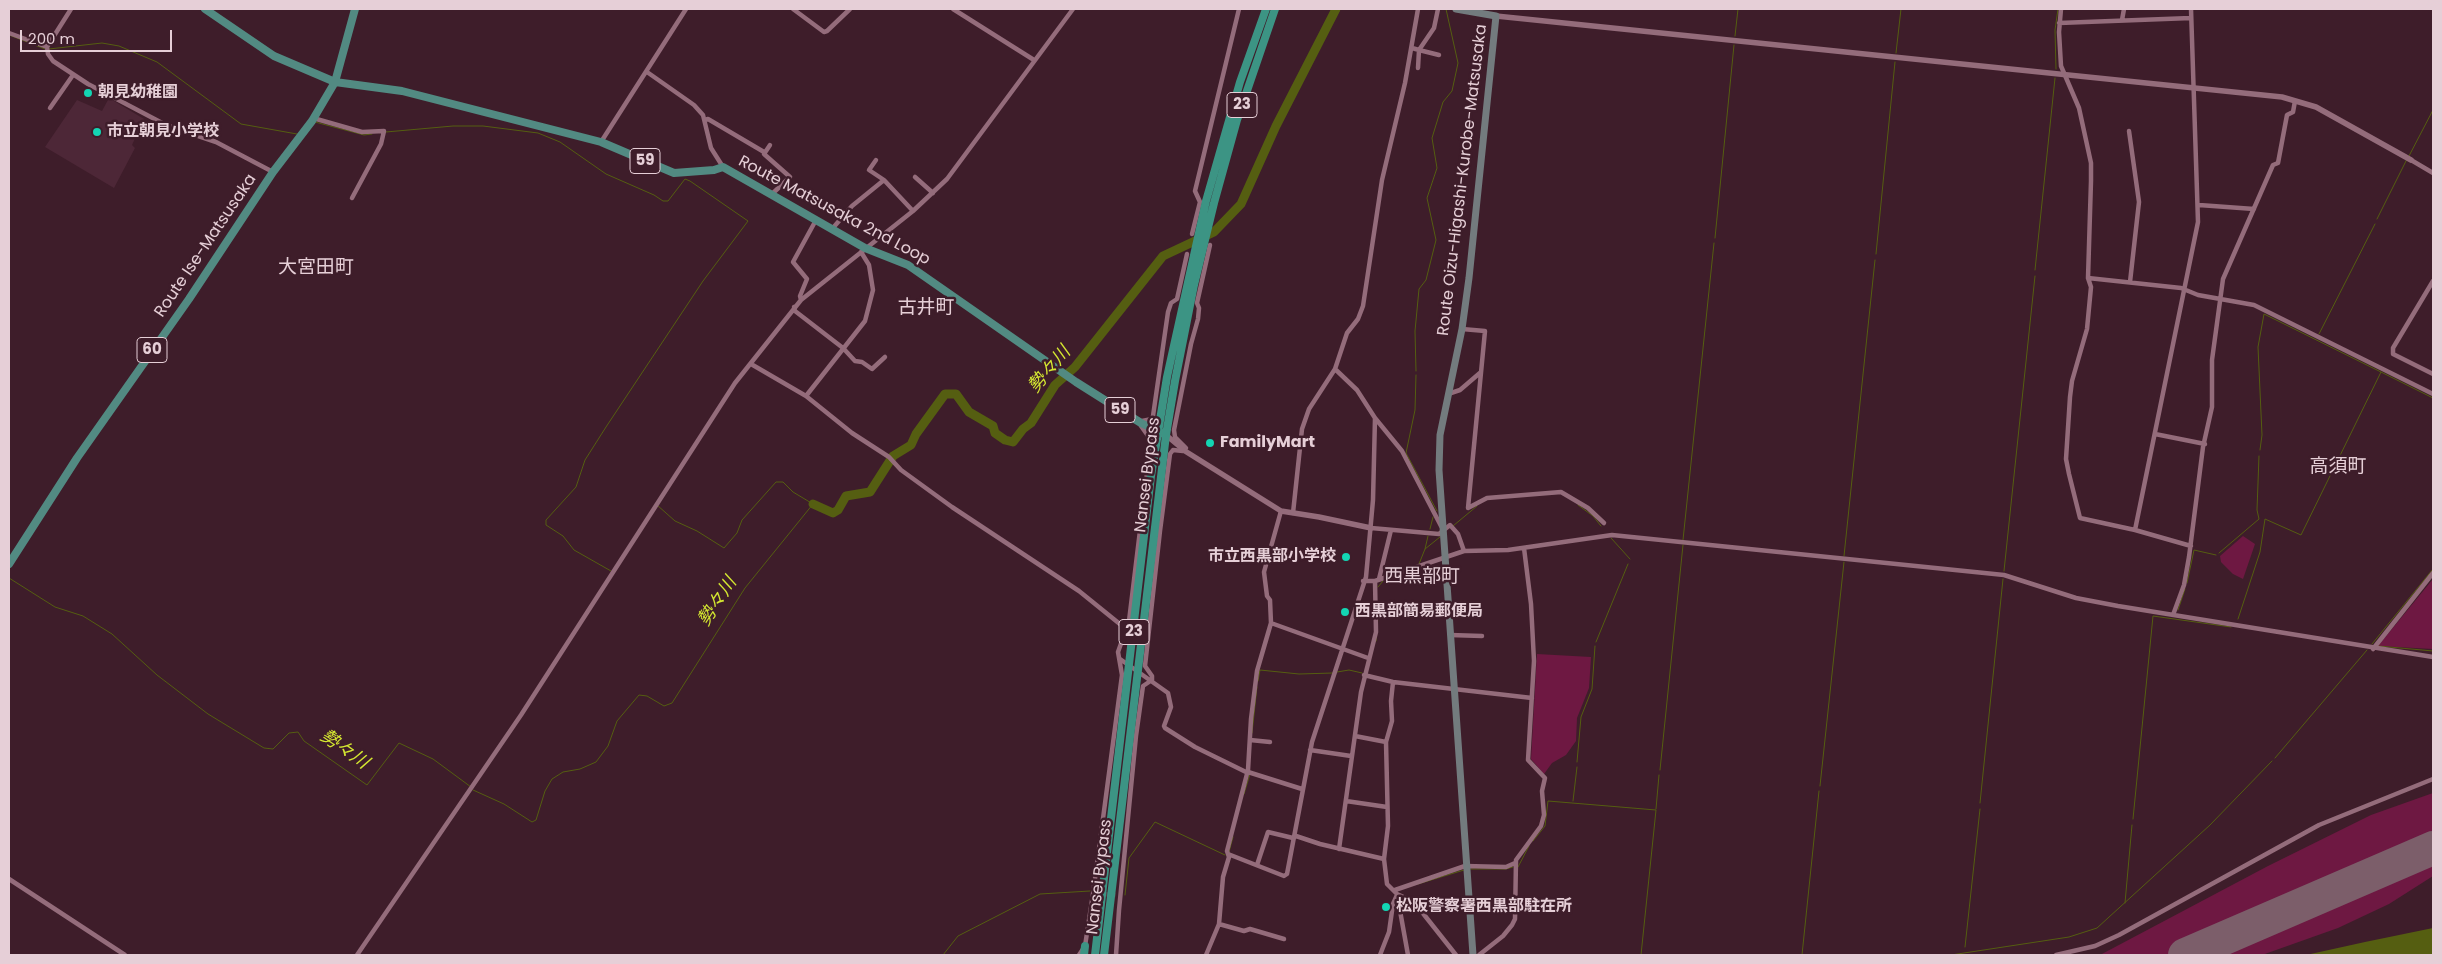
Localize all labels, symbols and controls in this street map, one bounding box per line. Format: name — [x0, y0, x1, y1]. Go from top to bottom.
scale bar — [22, 20, 175, 52]
street label: Route Oizu-Higashi-Kurobe-Matsusaka — [1434, 23, 1492, 337]
text: 200 m — [28, 28, 75, 49]
place label: 朝見幼稚園 — [98, 83, 178, 103]
marker: 朝見幼稚園 — [82, 87, 94, 99]
road number: 23 — [1227, 92, 1257, 118]
place label: 市立朝見小学校 — [107, 122, 219, 142]
marker: 市立朝見小学校 — [91, 126, 103, 138]
road number: 59 — [630, 148, 660, 174]
street label: Route Matsusaka 2nd Loop — [735, 152, 933, 270]
street label: Route Ise-Matsusaka — [151, 171, 261, 321]
district label: 大宮田町 — [278, 257, 354, 279]
district label: 古井町 — [898, 297, 954, 319]
road number: 60 — [137, 338, 167, 362]
water label: 勢々川 — [1024, 342, 1076, 398]
road number: 59 — [1105, 398, 1135, 422]
street label: Nansei Bypass — [1131, 416, 1165, 534]
place label: FamilyMart — [1220, 433, 1315, 453]
marker: FamilyMart — [1204, 437, 1216, 449]
district label: 高須町 — [2310, 456, 2366, 478]
place label: 市立西黒部小学校 — [1208, 547, 1336, 567]
marker: 市立西黒部小学校 — [1340, 551, 1352, 563]
district label: 西黒部町 — [1384, 566, 1460, 588]
water label: 勢々川 — [694, 573, 742, 631]
place label: 西黒部簡易郵便局 — [1355, 602, 1483, 622]
marker: 西黒部簡易郵便局 — [1339, 606, 1351, 618]
road number: 23 — [1119, 620, 1149, 644]
water label: 勢々川 — [316, 726, 372, 774]
street label: Nansei Bypass — [1083, 818, 1117, 936]
place label: 松阪警察署西黒部駐在所 — [1396, 897, 1572, 917]
marker: 松阪警察署西黒部駐在所 — [1380, 901, 1392, 913]

